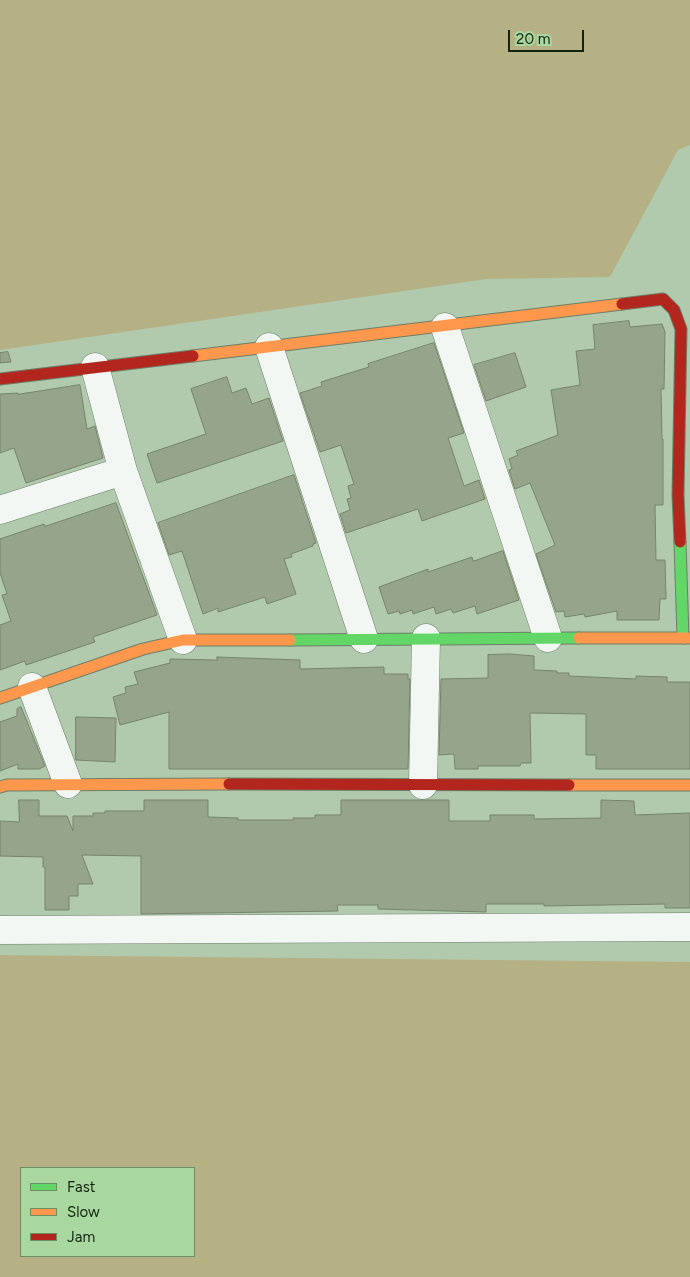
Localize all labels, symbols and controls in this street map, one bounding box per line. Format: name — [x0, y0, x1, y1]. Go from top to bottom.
scale bar — [510, 20, 586, 52]
text: 20 m — [516, 30, 550, 48]
legend — [20, 1167, 195, 1257]
text: Fast — [67, 1178, 95, 1196]
text: Slow — [67, 1203, 100, 1221]
text: Jam — [67, 1228, 95, 1246]

